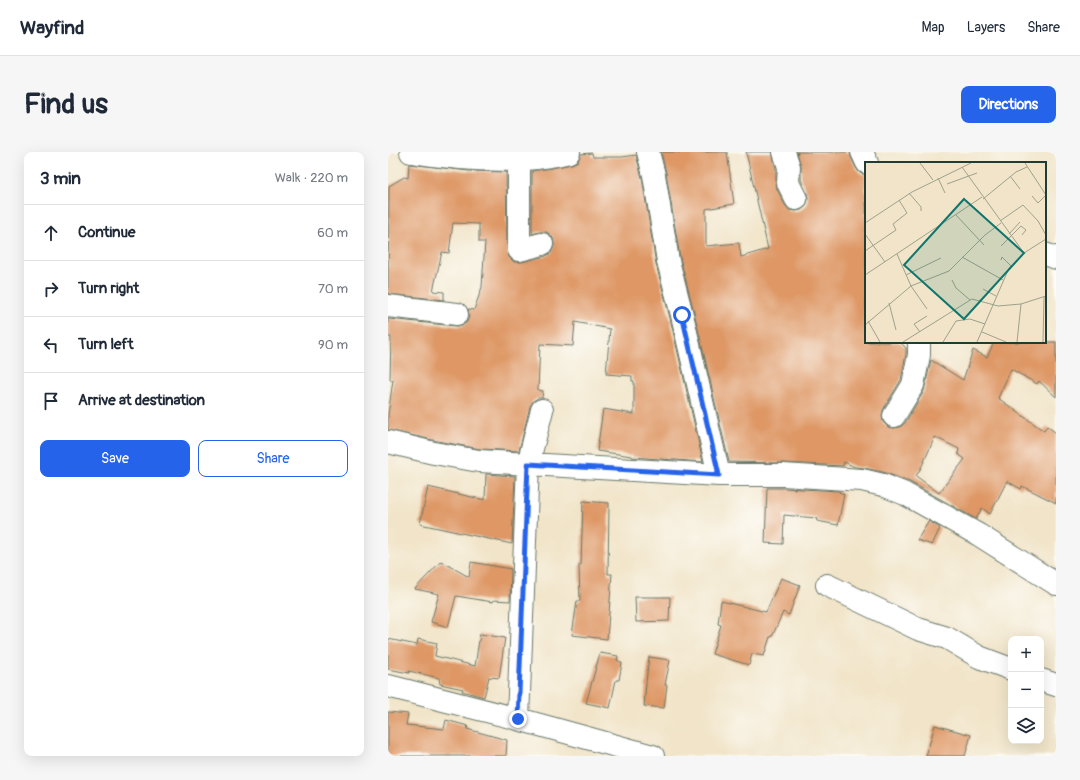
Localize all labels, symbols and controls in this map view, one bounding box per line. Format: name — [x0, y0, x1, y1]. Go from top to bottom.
text: Wayfind — [20, 16, 84, 40]
text: Map — [922, 19, 945, 36]
text: Layers — [967, 19, 1005, 36]
text: Share — [1027, 19, 1060, 36]
button: Directions — [961, 86, 1056, 123]
text: Find us — [24, 87, 108, 122]
inset map — [865, 162, 1046, 343]
text: 3 min — [40, 168, 81, 189]
text: Walk · 220 m — [275, 170, 348, 186]
icon: ahead — [40, 222, 62, 244]
text: Continue — [78, 223, 136, 242]
text: 60 m — [317, 225, 348, 241]
icon: right — [40, 278, 62, 300]
text: Turn right — [78, 279, 139, 298]
text: 70 m — [318, 281, 348, 297]
route start — [673, 306, 691, 324]
icon: left — [40, 334, 62, 356]
text: Turn left — [78, 335, 134, 354]
text: 90 m — [318, 337, 348, 353]
icon: arrive — [40, 390, 62, 412]
text: Arrive at destination — [78, 391, 205, 410]
button: Save — [40, 440, 190, 477]
button: Share — [198, 440, 348, 477]
map controls — [1008, 636, 1044, 744]
button: + — [1008, 636, 1044, 672]
button: − — [1008, 672, 1044, 708]
button: layers — [1008, 708, 1044, 744]
route end — [509, 710, 527, 728]

